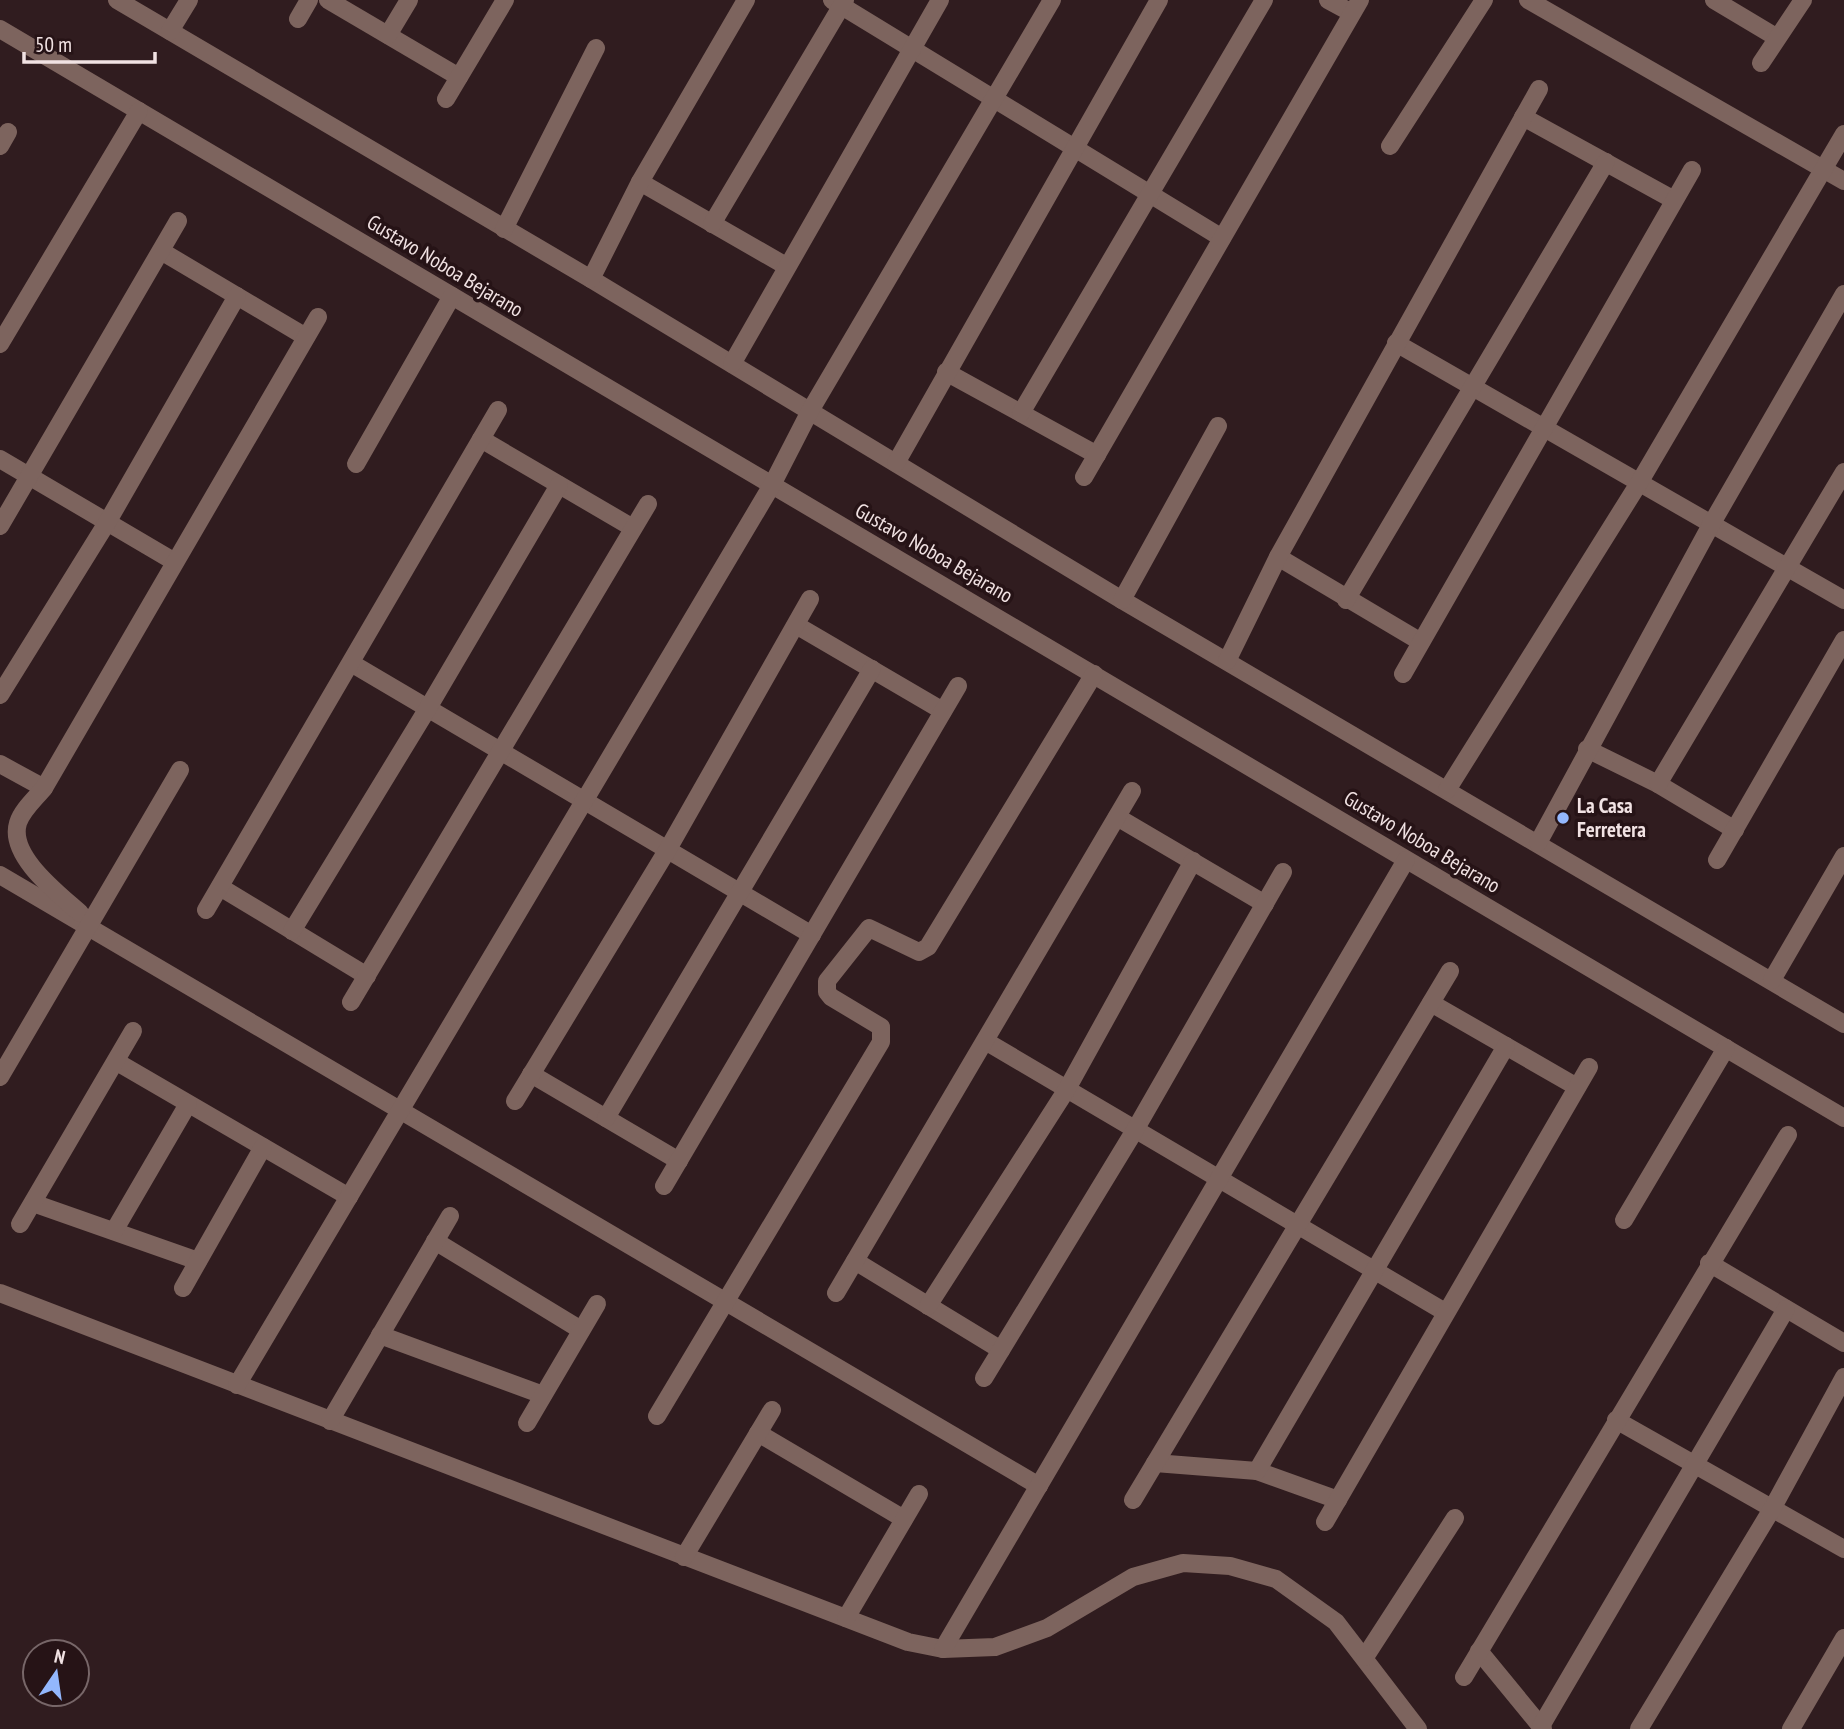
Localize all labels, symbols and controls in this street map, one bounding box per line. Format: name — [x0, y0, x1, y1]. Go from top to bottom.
scale bar — [24, 21, 156, 65]
text: 50 m — [35, 31, 72, 58]
street label: Gustavo Noboa Bejarano — [362, 208, 528, 323]
street label: Gustavo Noboa Bejarano — [851, 496, 1018, 609]
street label: Gustavo Noboa Bejarano — [1339, 784, 1505, 899]
place label: La Casa Ferretera — [1577, 792, 1646, 843]
marker: La Casa Ferretera — [1555, 810, 1571, 826]
north arrow — [21, 1638, 91, 1708]
text: N — [52, 1644, 68, 1669]

